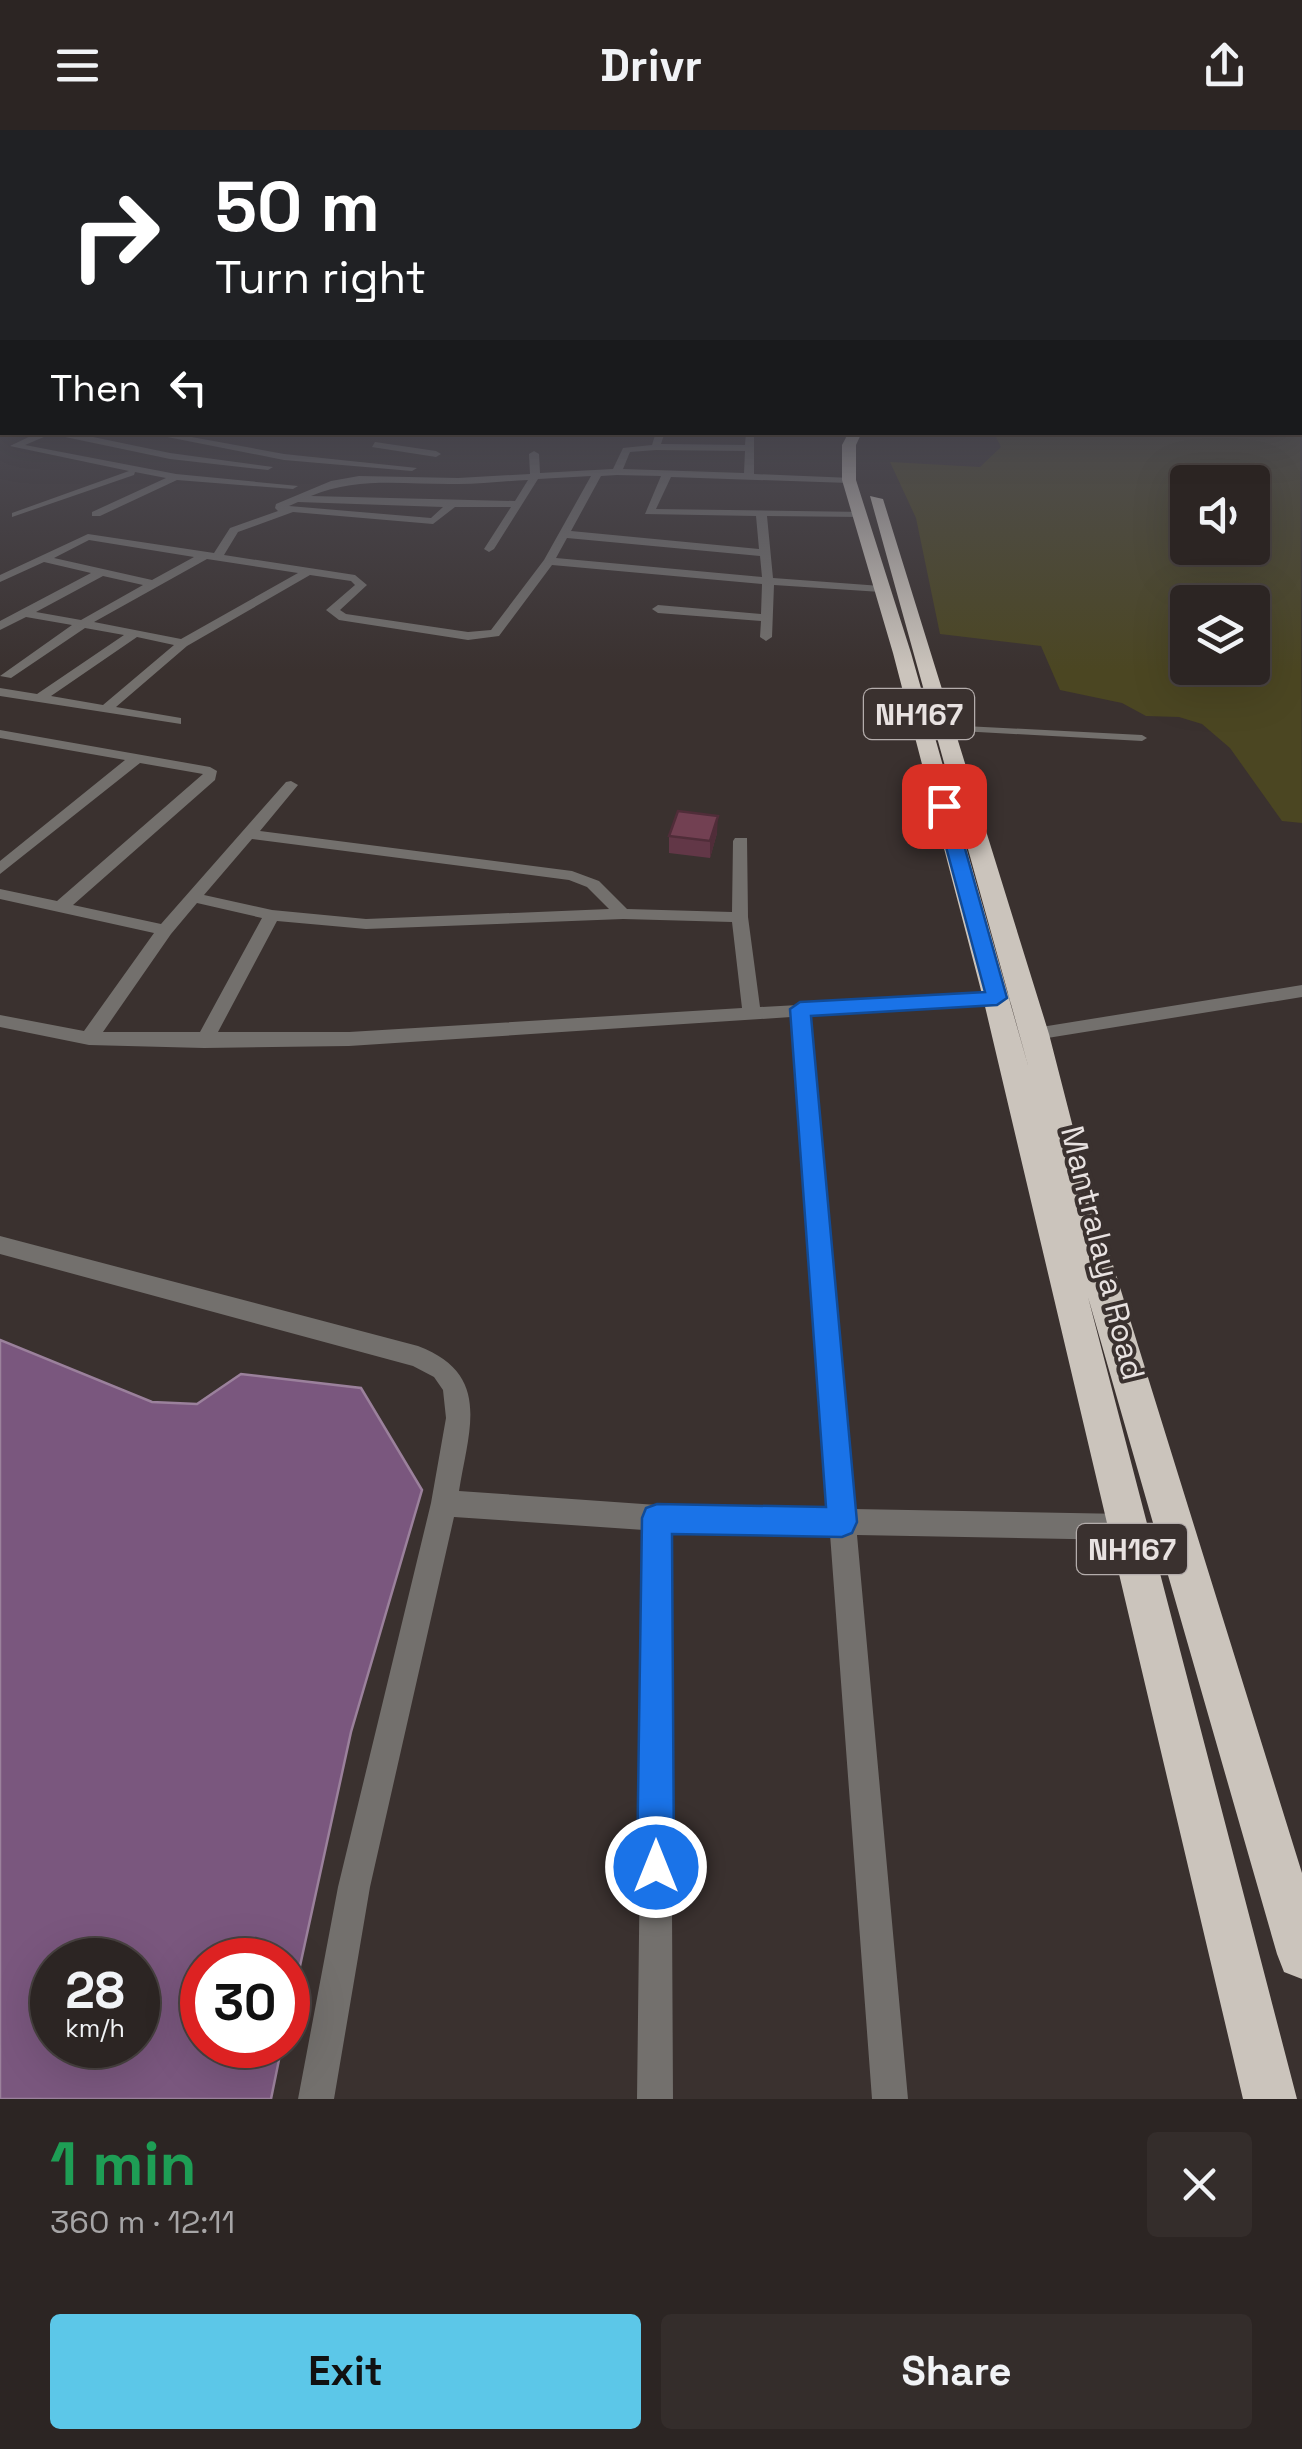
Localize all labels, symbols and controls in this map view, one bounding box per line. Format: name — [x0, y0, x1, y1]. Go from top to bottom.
text: Drivr — [600, 37, 702, 94]
icon: menu — [50, 38, 105, 93]
icon: share — [1197, 38, 1252, 93]
text: 50 m — [215, 162, 380, 251]
icon: right — [50, 170, 180, 300]
text: Turn right — [215, 249, 426, 306]
icon: left — [161, 360, 216, 415]
text: Then — [50, 364, 141, 412]
map controls — [1170, 465, 1270, 685]
button: sound — [1170, 465, 1270, 565]
button: layers — [1170, 585, 1270, 685]
road number: NH167 — [864, 689, 974, 739]
pin — [902, 764, 987, 849]
icon: arrive — [917, 779, 972, 834]
street label: Mantralaya Road — [1052, 1122, 1154, 1384]
road number: NH167 — [1077, 1524, 1187, 1574]
position arrow — [604, 1815, 708, 1919]
speed limit sign: 30 — [180, 1938, 310, 2068]
text: 28 — [65, 1959, 125, 2023]
text: km/h — [65, 2012, 125, 2044]
text: 1 min — [50, 2126, 197, 2203]
button: close — [1147, 2132, 1252, 2237]
text: 360 m · 12:11 — [50, 2202, 235, 2242]
button: Exit — [50, 2314, 641, 2429]
button: Share — [661, 2314, 1252, 2429]

